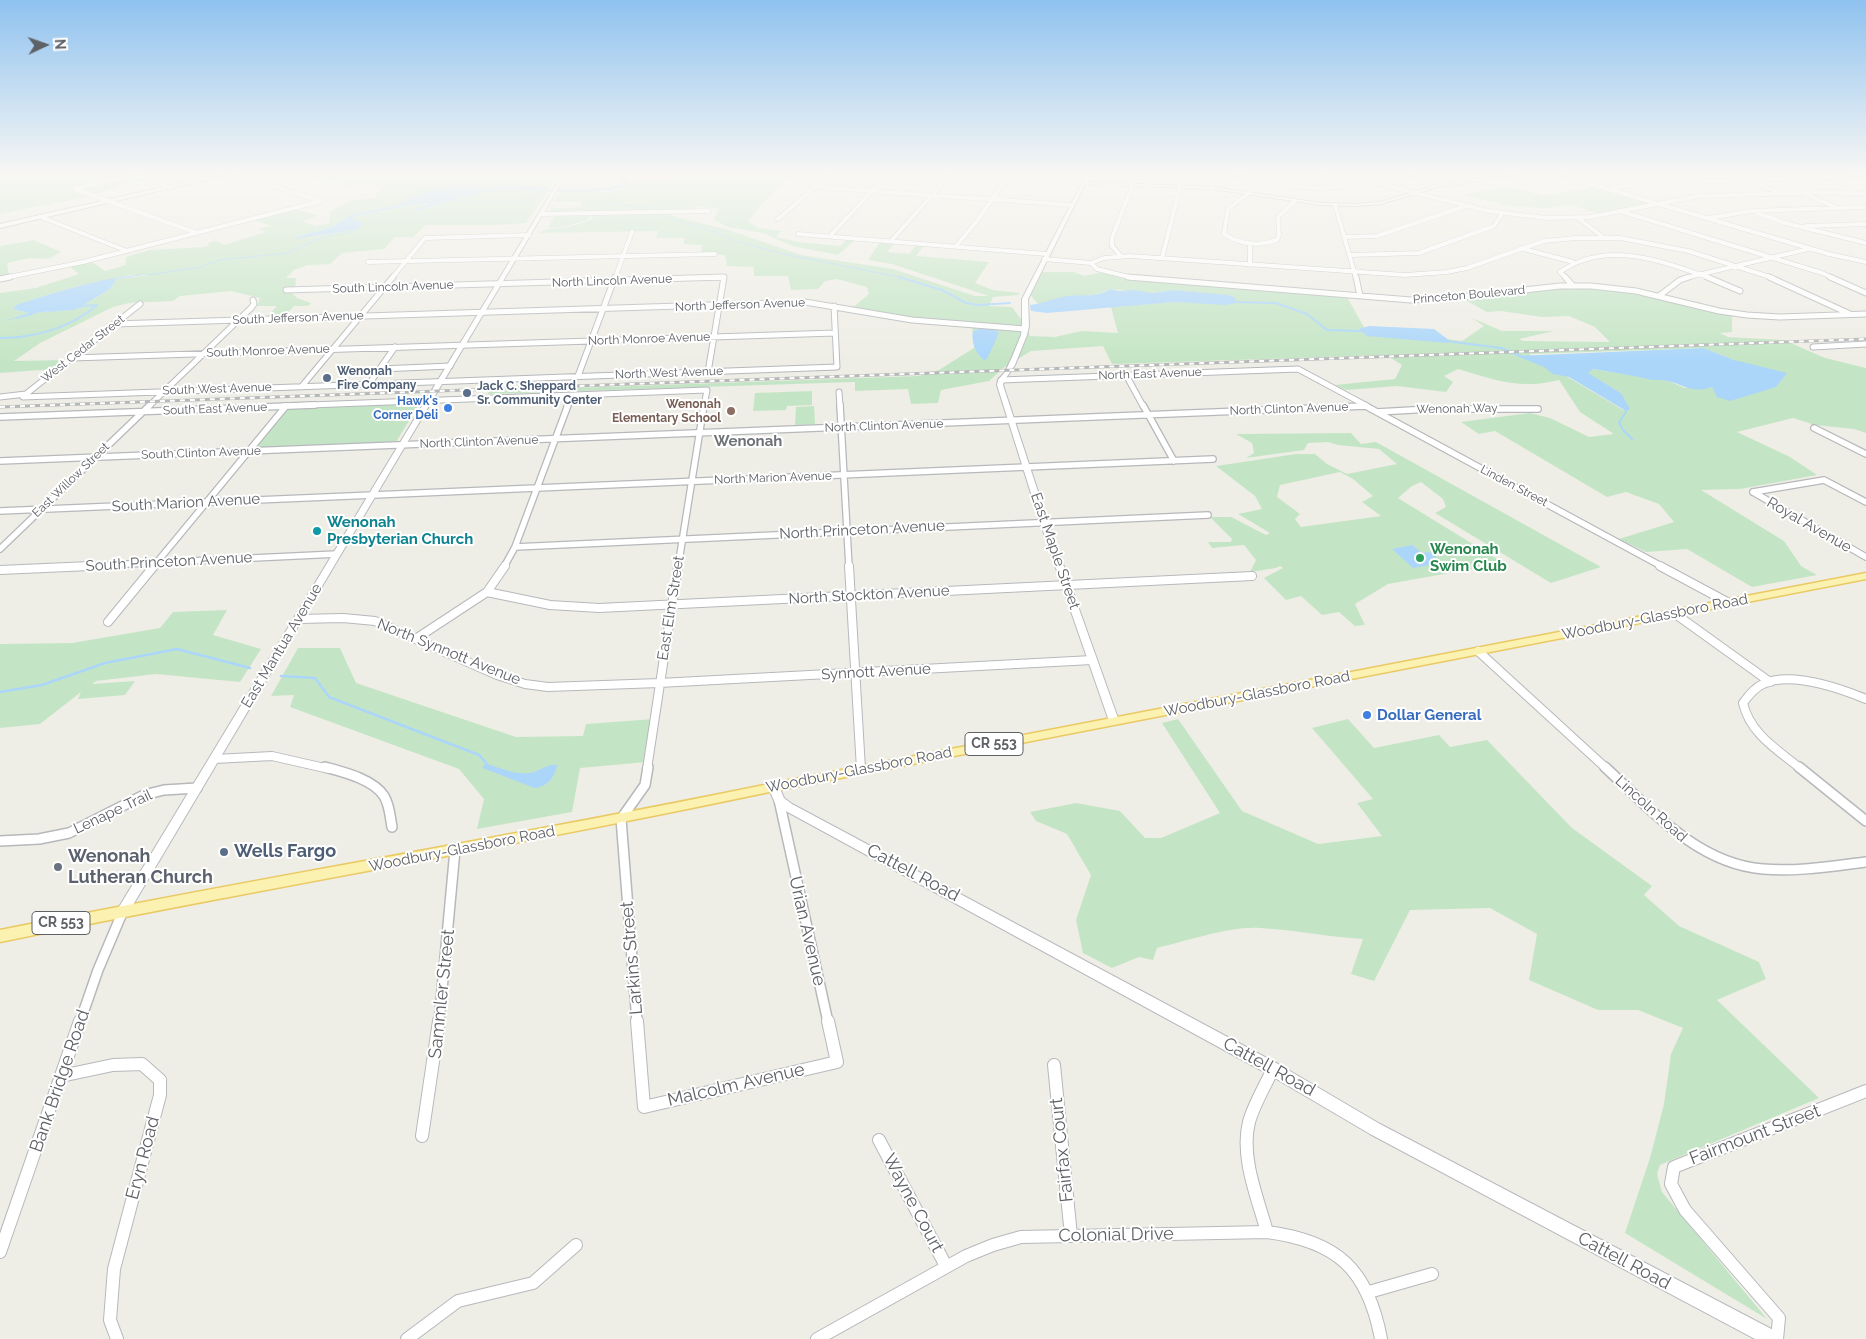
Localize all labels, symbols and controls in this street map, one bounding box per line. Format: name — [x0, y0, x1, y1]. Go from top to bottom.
north arrow — [20, 20, 70, 70]
text: N — [52, 38, 68, 50]
street label: North Lincoln Avenue — [552, 272, 672, 290]
street label: South Lincoln Avenue — [332, 278, 454, 296]
street label: Princeton Boulevard — [1412, 283, 1526, 307]
street label: North Jefferson Avenue — [675, 296, 805, 314]
street label: South Jefferson Avenue — [232, 309, 364, 327]
street label: West Cedar Street — [39, 312, 127, 386]
street label: North Monroe Avenue — [588, 330, 710, 348]
street label: South Monroe Avenue — [206, 342, 330, 360]
place label: Wenonah Fire Company — [337, 364, 416, 392]
street label: North West Avenue — [615, 364, 723, 382]
street label: North East Avenue — [1098, 365, 1202, 383]
marker: Wenonah Fire Company — [321, 372, 333, 384]
place label: Jack C. Sheppard Sr. Community Center — [477, 379, 602, 407]
street label: South West Avenue — [162, 380, 272, 398]
marker: Jack C. Sheppard Sr. Community Center — [461, 387, 473, 399]
place label: Hawk's Corner Deli — [373, 394, 438, 422]
place label: Wenonah Elementary School — [612, 397, 721, 425]
street label: South East Avenue — [163, 400, 267, 418]
street label: North Clinton Avenue — [1229, 400, 1349, 418]
street label: Wenonah Way — [1416, 401, 1498, 417]
marker: Hawk's Corner Deli — [442, 402, 454, 414]
marker: Wenonah Elementary School — [725, 405, 737, 417]
street label: North Clinton Avenue — [824, 417, 944, 435]
district label: Wenonah — [714, 432, 782, 450]
street label: North Clinton Avenue — [419, 433, 539, 451]
street label: East Willow Street — [30, 440, 112, 520]
street label: South Clinton Avenue — [141, 444, 261, 462]
street label: Linden Street — [1478, 462, 1550, 510]
street label: North Marion Avenue — [714, 469, 832, 487]
street label: South Marion Avenue — [111, 490, 261, 516]
street label: East Maple Street — [1027, 490, 1083, 612]
street label: Royal Avenue — [1763, 493, 1855, 557]
place label: Wenonah Presbyterian Church — [327, 513, 473, 548]
street label: North Princeton Avenue — [779, 517, 945, 543]
marker: Wenonah Presbyterian Church — [311, 525, 323, 537]
place label: Wenonah Swim Club — [1430, 540, 1507, 575]
street label: South Princeton Avenue — [85, 549, 253, 575]
marker: Wenonah Swim Club — [1414, 552, 1426, 564]
street label: East Elm Street — [654, 554, 688, 662]
street label: East Mantua Avenue — [238, 581, 326, 711]
street label: North Stockton Avenue — [788, 582, 950, 608]
street label: Woodbury-Glassboro Road — [1561, 590, 1749, 644]
street label: North Synnott Avenue — [375, 615, 523, 689]
street label: Synnott Avenue — [821, 660, 931, 684]
street label: Woodbury-Glassboro Road — [1163, 667, 1351, 721]
place label: Dollar General — [1377, 706, 1481, 724]
marker: Dollar General — [1361, 709, 1373, 721]
road number: CR 553 — [965, 732, 1023, 756]
street label: Woodbury-Glassboro Road — [765, 743, 953, 797]
street label: Lincoln Road — [1611, 772, 1691, 846]
street label: Lenape Trail — [71, 786, 155, 838]
street label: Woodbury-Glassboro Road — [368, 822, 556, 876]
street label: Cattell Road — [863, 839, 963, 907]
place label: Wells Fargo — [234, 841, 336, 863]
place label: Wenonah Lutheran Church — [68, 846, 213, 889]
marker: Wells Fargo — [218, 846, 230, 858]
marker: Wenonah Lutheran Church — [52, 861, 64, 873]
street label: Urian Avenue — [784, 874, 830, 988]
street label: Larkins Street — [616, 900, 648, 1016]
road number: CR 553 — [32, 911, 90, 934]
street label: Sammler Street — [424, 928, 460, 1060]
street label: Bank Bridge Road — [25, 1007, 95, 1155]
street label: Cattell Road — [1219, 1033, 1319, 1101]
street label: Malcolm Avenue — [665, 1059, 807, 1111]
street label: Fairfax Court — [1046, 1097, 1078, 1203]
street label: Fairmount Street — [1687, 1100, 1823, 1170]
street label: Eryn Road — [122, 1114, 164, 1202]
street label: Wayne Court — [878, 1150, 948, 1256]
street label: Colonial Drive — [1058, 1223, 1174, 1247]
street label: Cattell Road — [1574, 1227, 1674, 1295]

